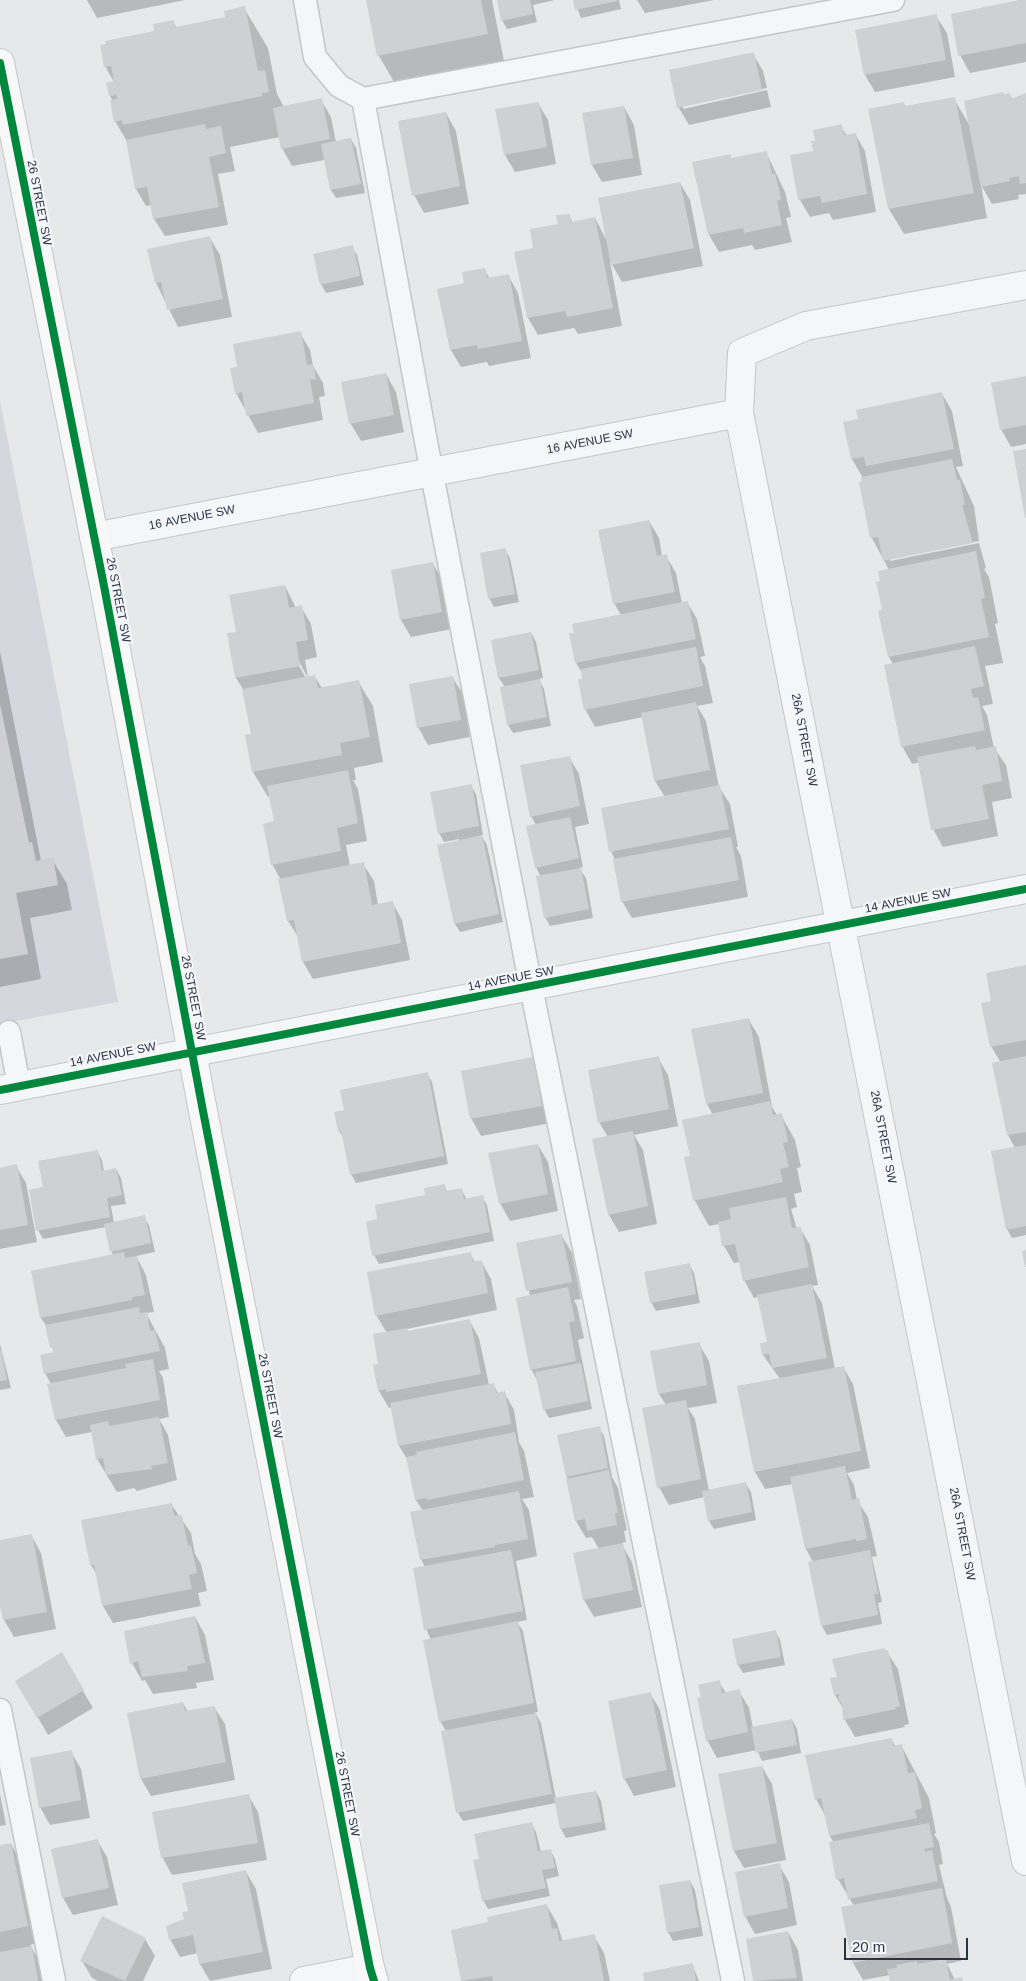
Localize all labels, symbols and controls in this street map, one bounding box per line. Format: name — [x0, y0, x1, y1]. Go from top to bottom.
street label: 26 STREET SW — [24, 159, 54, 247]
street label: 16 AVENUE SW — [546, 427, 634, 457]
street label: 16 AVENUE SW — [148, 503, 236, 533]
street label: 26 STREET SW — [103, 556, 133, 644]
street label: 26A STREET SW — [788, 692, 820, 788]
street label: 14 AVENUE SW — [864, 886, 952, 916]
street label: 26 STREET SW — [178, 954, 208, 1042]
street label: 14 AVENUE SW — [467, 964, 555, 994]
street label: 14 AVENUE SW — [69, 1040, 157, 1070]
street label: 26A STREET SW — [867, 1089, 899, 1185]
street label: 26 STREET SW — [255, 1352, 285, 1440]
street label: 26A STREET SW — [946, 1486, 978, 1582]
street label: 26 STREET SW — [332, 1750, 362, 1838]
scale bar — [846, 1928, 970, 1960]
text: 20 m — [852, 1938, 885, 1955]

